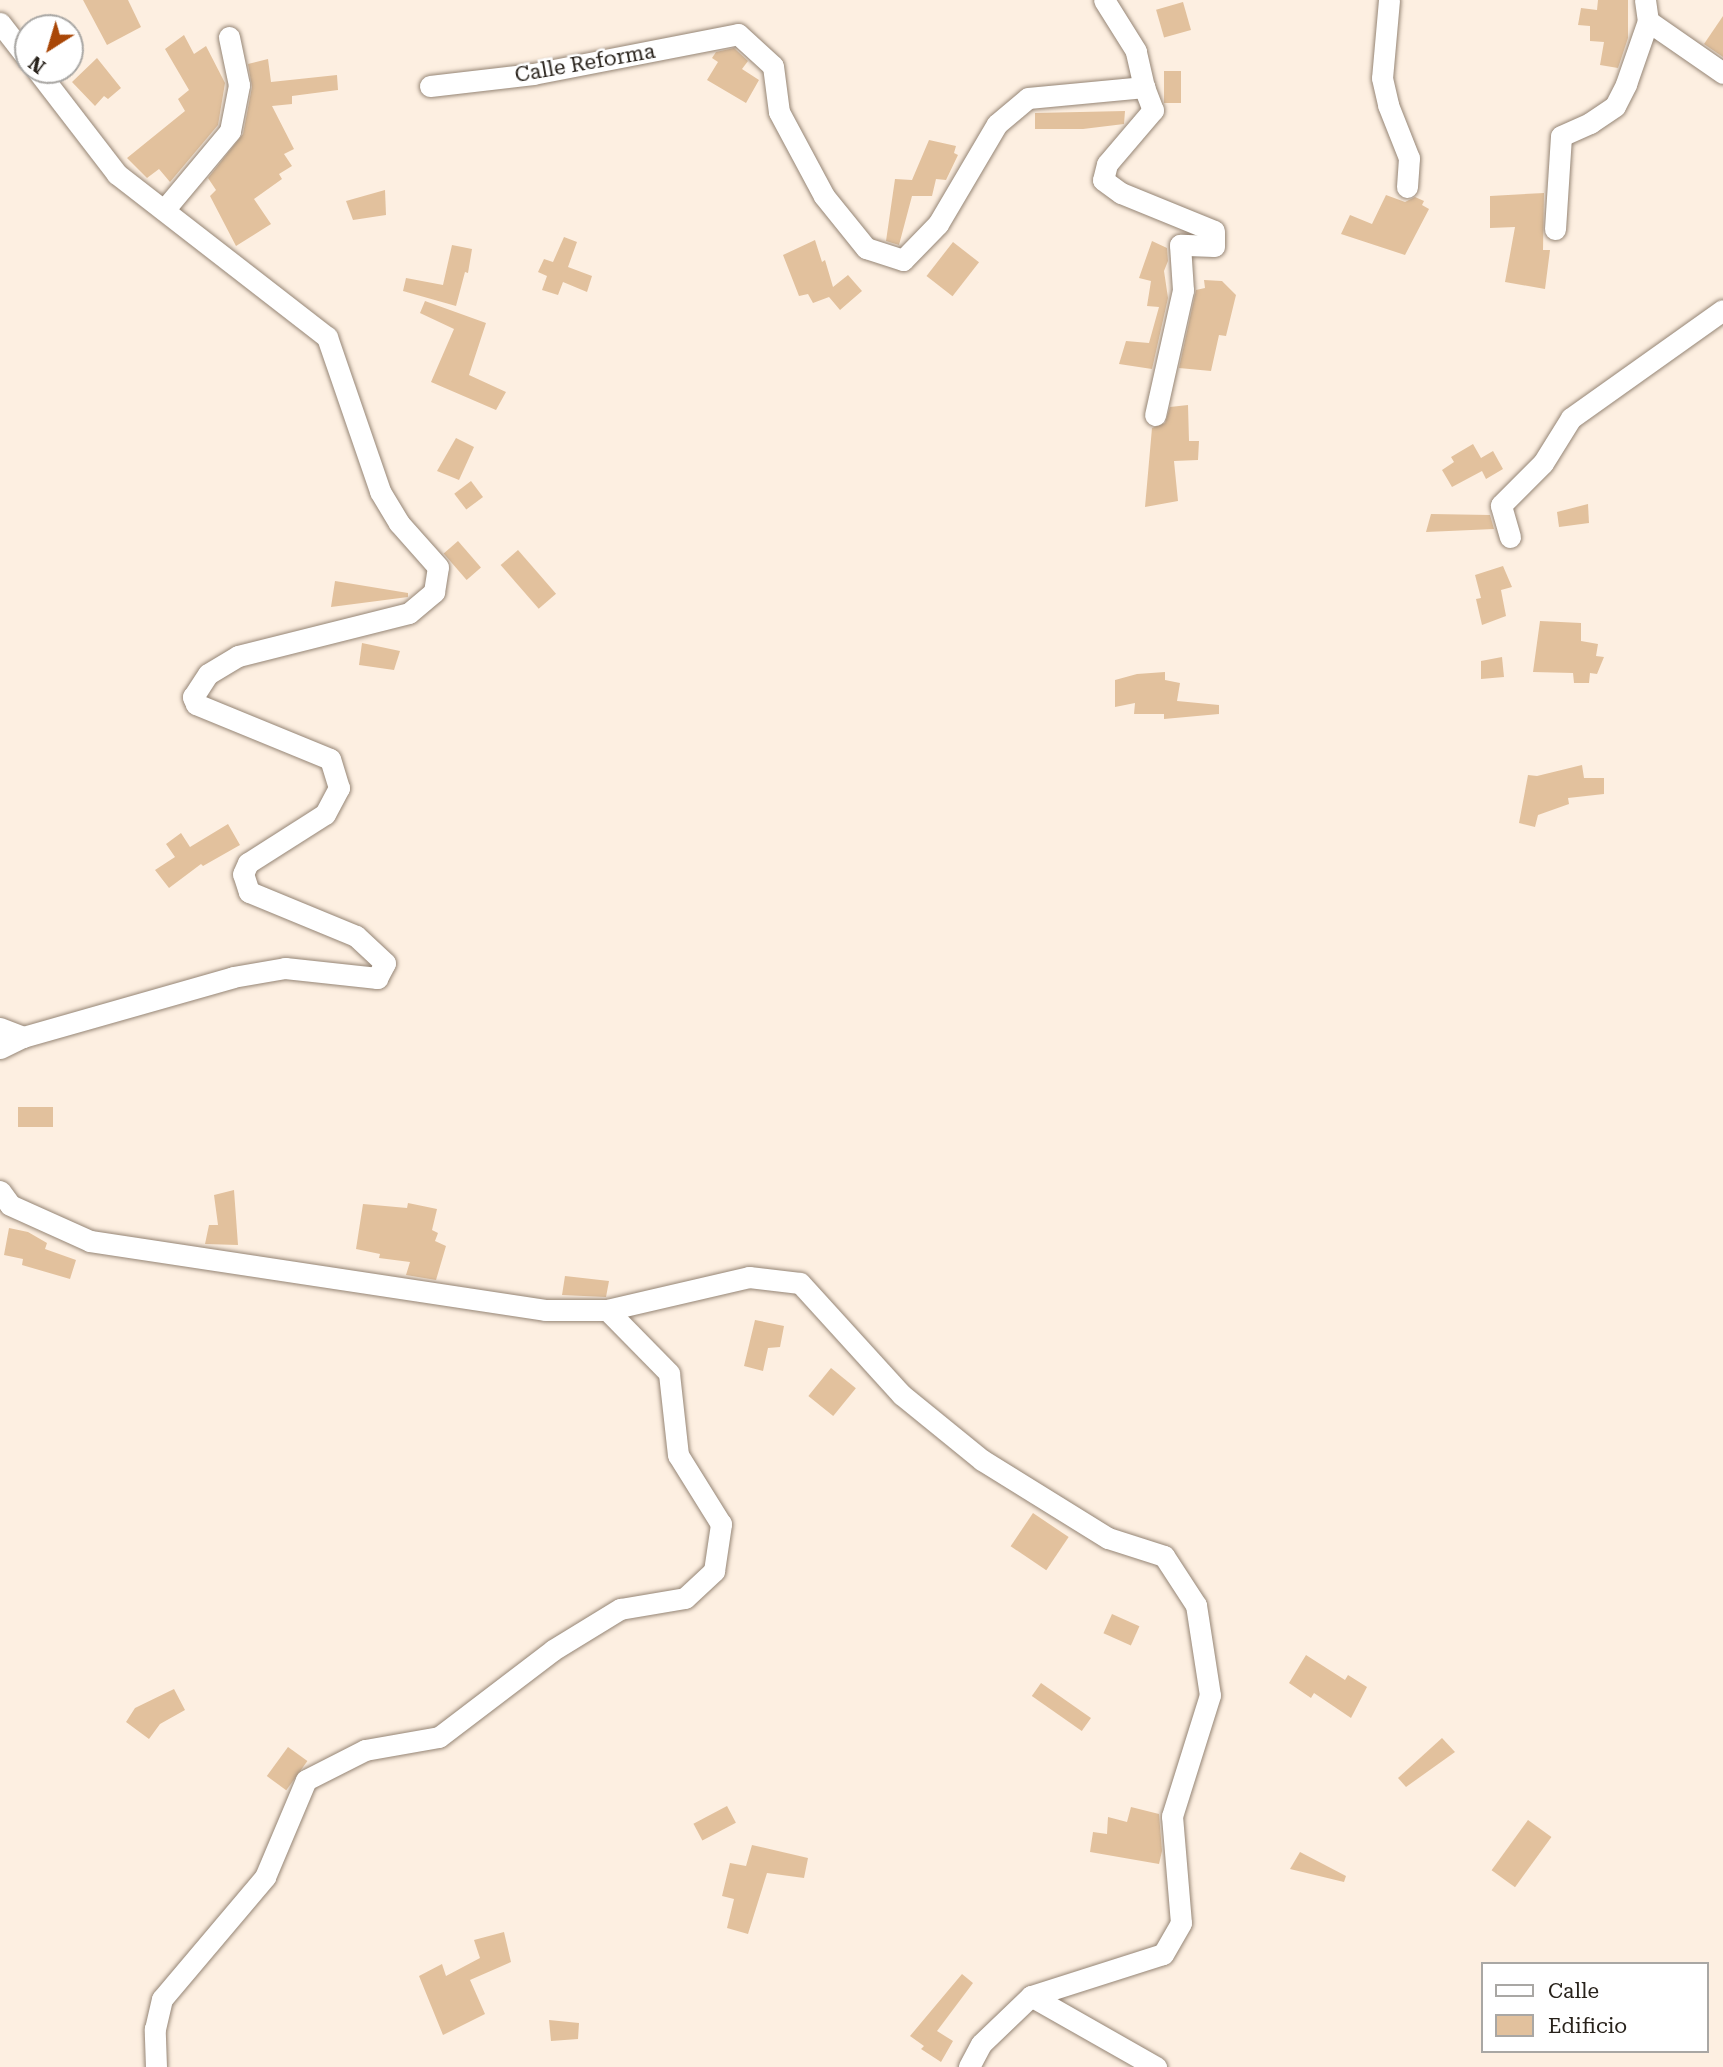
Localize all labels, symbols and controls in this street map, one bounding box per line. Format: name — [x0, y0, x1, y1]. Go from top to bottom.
north arrow — [14, 14, 84, 84]
street label: Calle Reforma — [513, 38, 657, 88]
text: N — [25, 51, 50, 78]
legend — [1482, 1962, 1709, 2053]
text: Calle — [1548, 1979, 1599, 2003]
text: Edificio — [1548, 2014, 1627, 2038]

